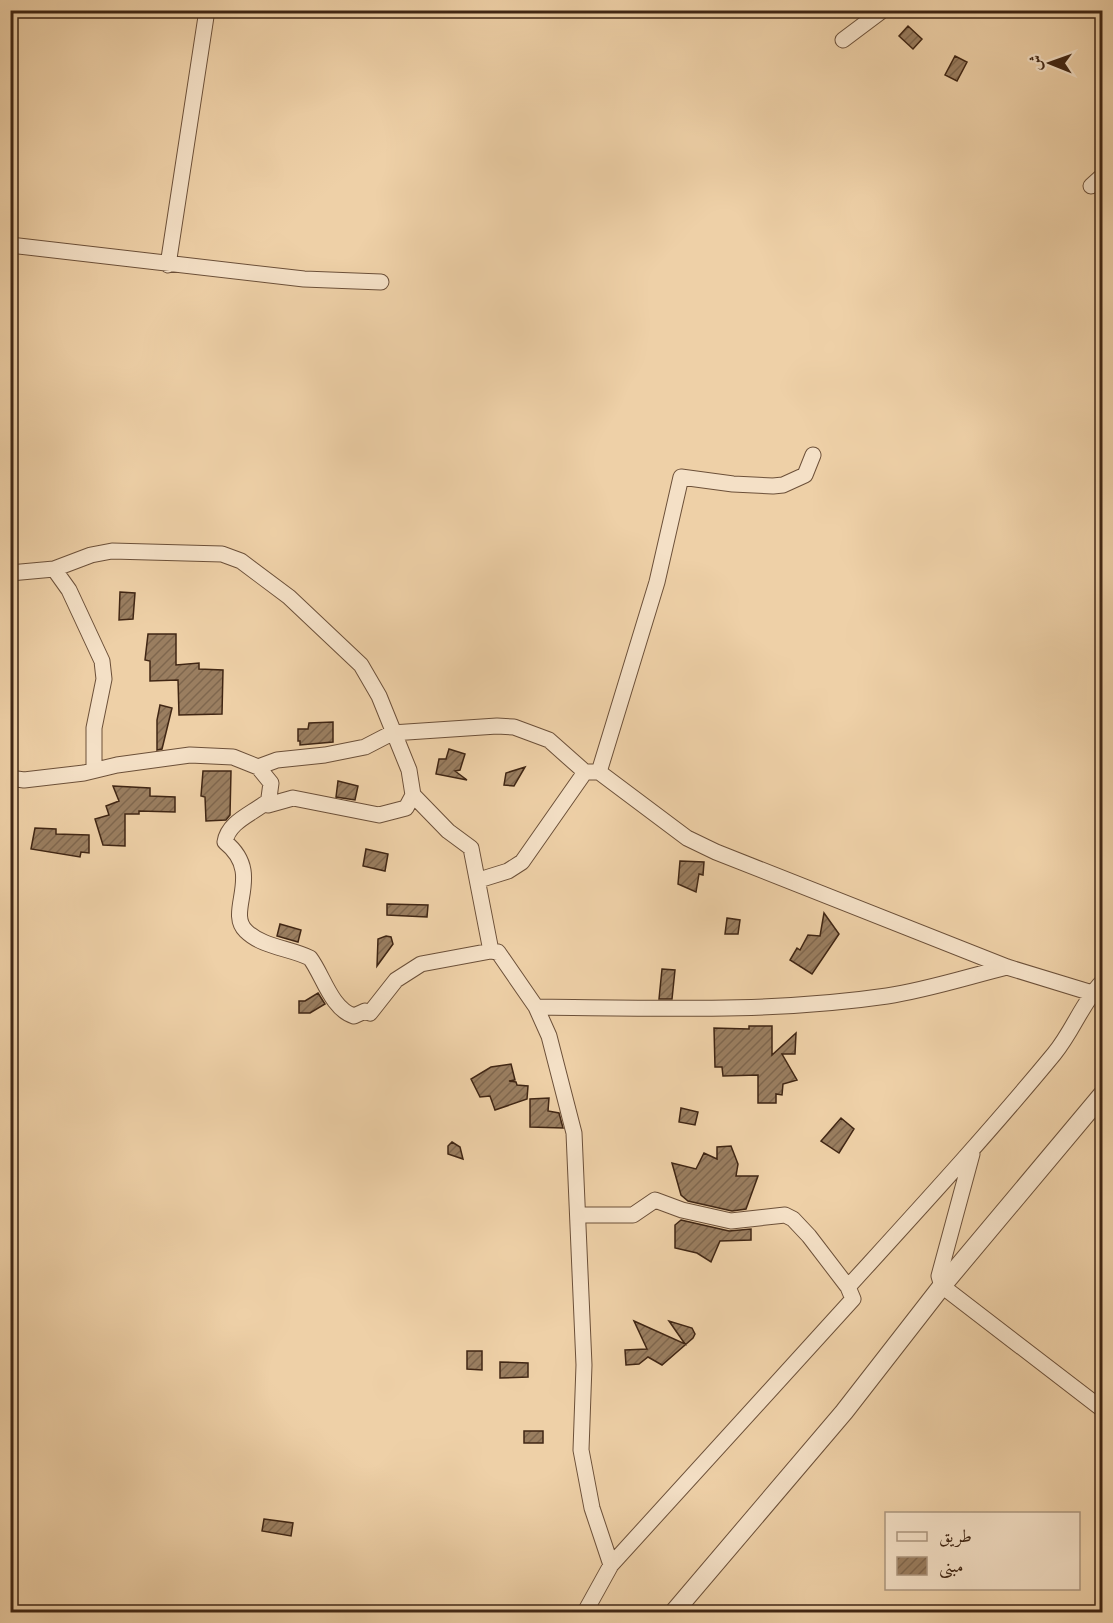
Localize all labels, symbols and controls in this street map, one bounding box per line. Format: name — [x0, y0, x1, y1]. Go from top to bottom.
north arrow — [1020, 33, 1080, 93]
text: ش — [1026, 55, 1046, 71]
legend — [885, 1512, 1080, 1590]
text: طريق — [939, 1525, 972, 1548]
text: مبنى — [939, 1555, 964, 1579]

